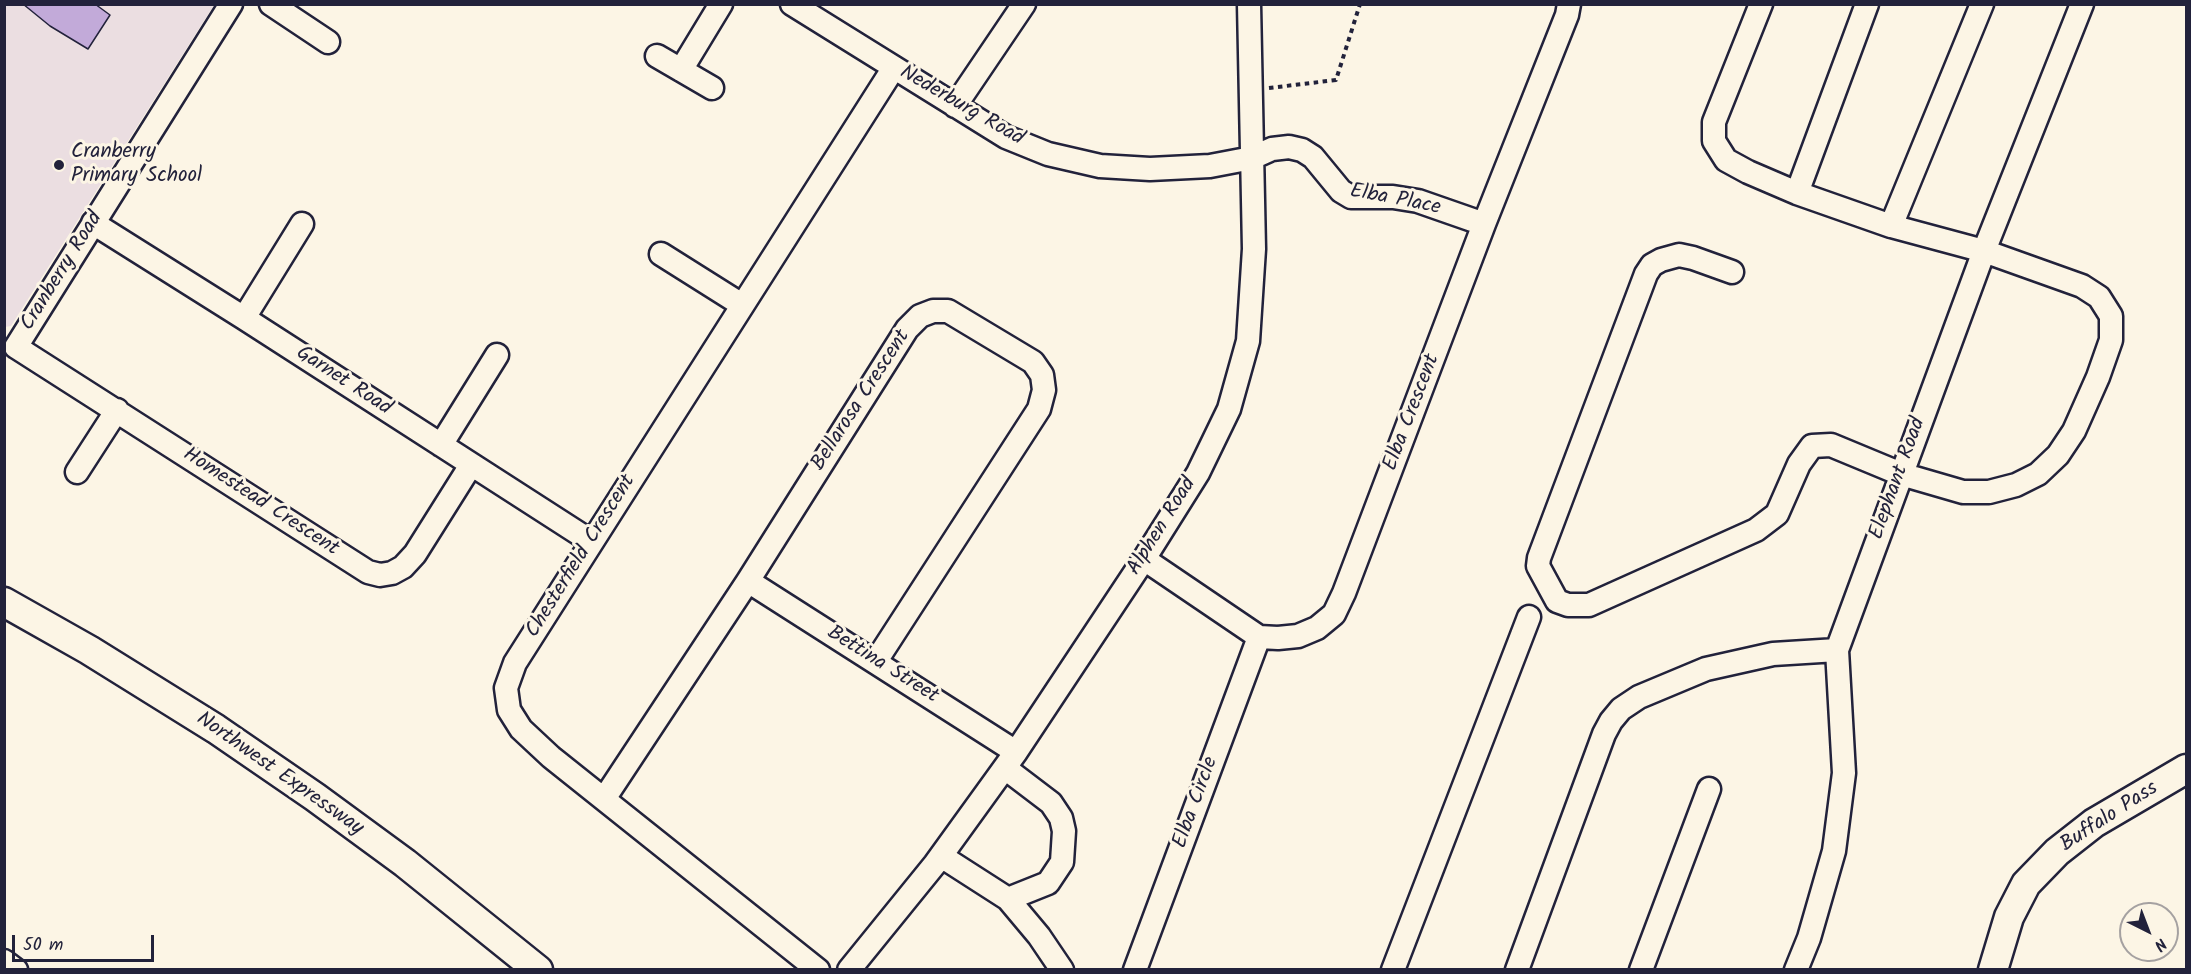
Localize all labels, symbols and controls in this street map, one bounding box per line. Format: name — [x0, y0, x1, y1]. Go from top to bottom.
street label: Nederburg Road — [894, 61, 1028, 153]
place label: Cranberry Primary School — [71, 140, 202, 190]
marker: Cranberry Primary School — [52, 158, 66, 172]
street label: Elba Place — [1347, 180, 1443, 222]
street label: Cranberry Road — [16, 208, 110, 336]
street label: Bellarosa Crescent — [807, 326, 917, 476]
street label: Garnet Road — [290, 342, 396, 422]
street label: Elba Crescent — [1379, 351, 1447, 475]
street label: Elephant Road — [1865, 415, 1933, 543]
street label: Homestead Crescent — [177, 443, 343, 563]
street label: Chesterfield Crescent — [522, 471, 642, 643]
street label: Alphen Road — [1123, 474, 1203, 580]
street label: Bettina Street — [822, 622, 942, 710]
street label: Northwest Expressway — [190, 708, 368, 842]
street label: Elba Circle — [1169, 754, 1225, 852]
street label: Buffalo Pass — [2056, 777, 2164, 859]
north arrow — [2119, 902, 2179, 962]
scale bar — [15, 923, 158, 961]
text: 50 m — [23, 931, 63, 960]
text: N — [2148, 932, 2172, 957]

